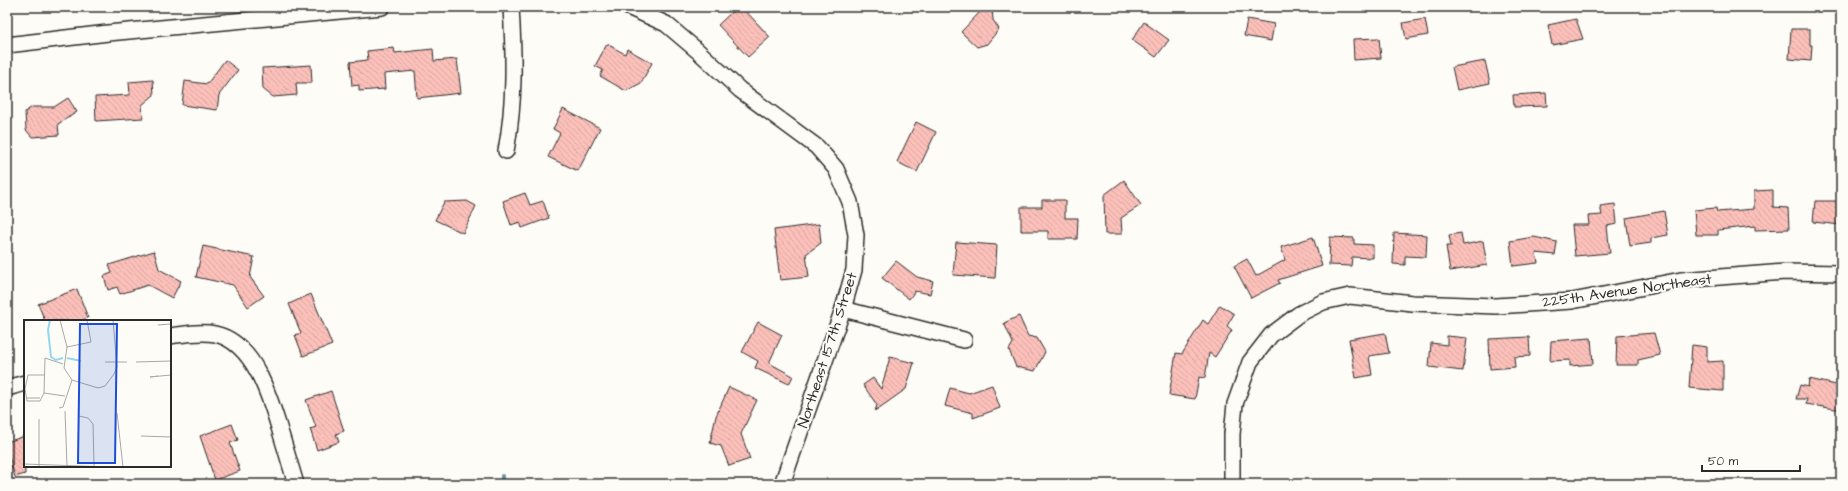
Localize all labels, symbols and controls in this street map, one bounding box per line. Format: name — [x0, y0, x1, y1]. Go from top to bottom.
street label: 225th Avenue Northeast — [1541, 268, 1713, 313]
street label: Northeast 157th Street — [792, 270, 863, 431]
inset map — [24, 320, 171, 467]
scale bar — [1702, 447, 1800, 473]
text: 50 m — [1708, 453, 1739, 470]

